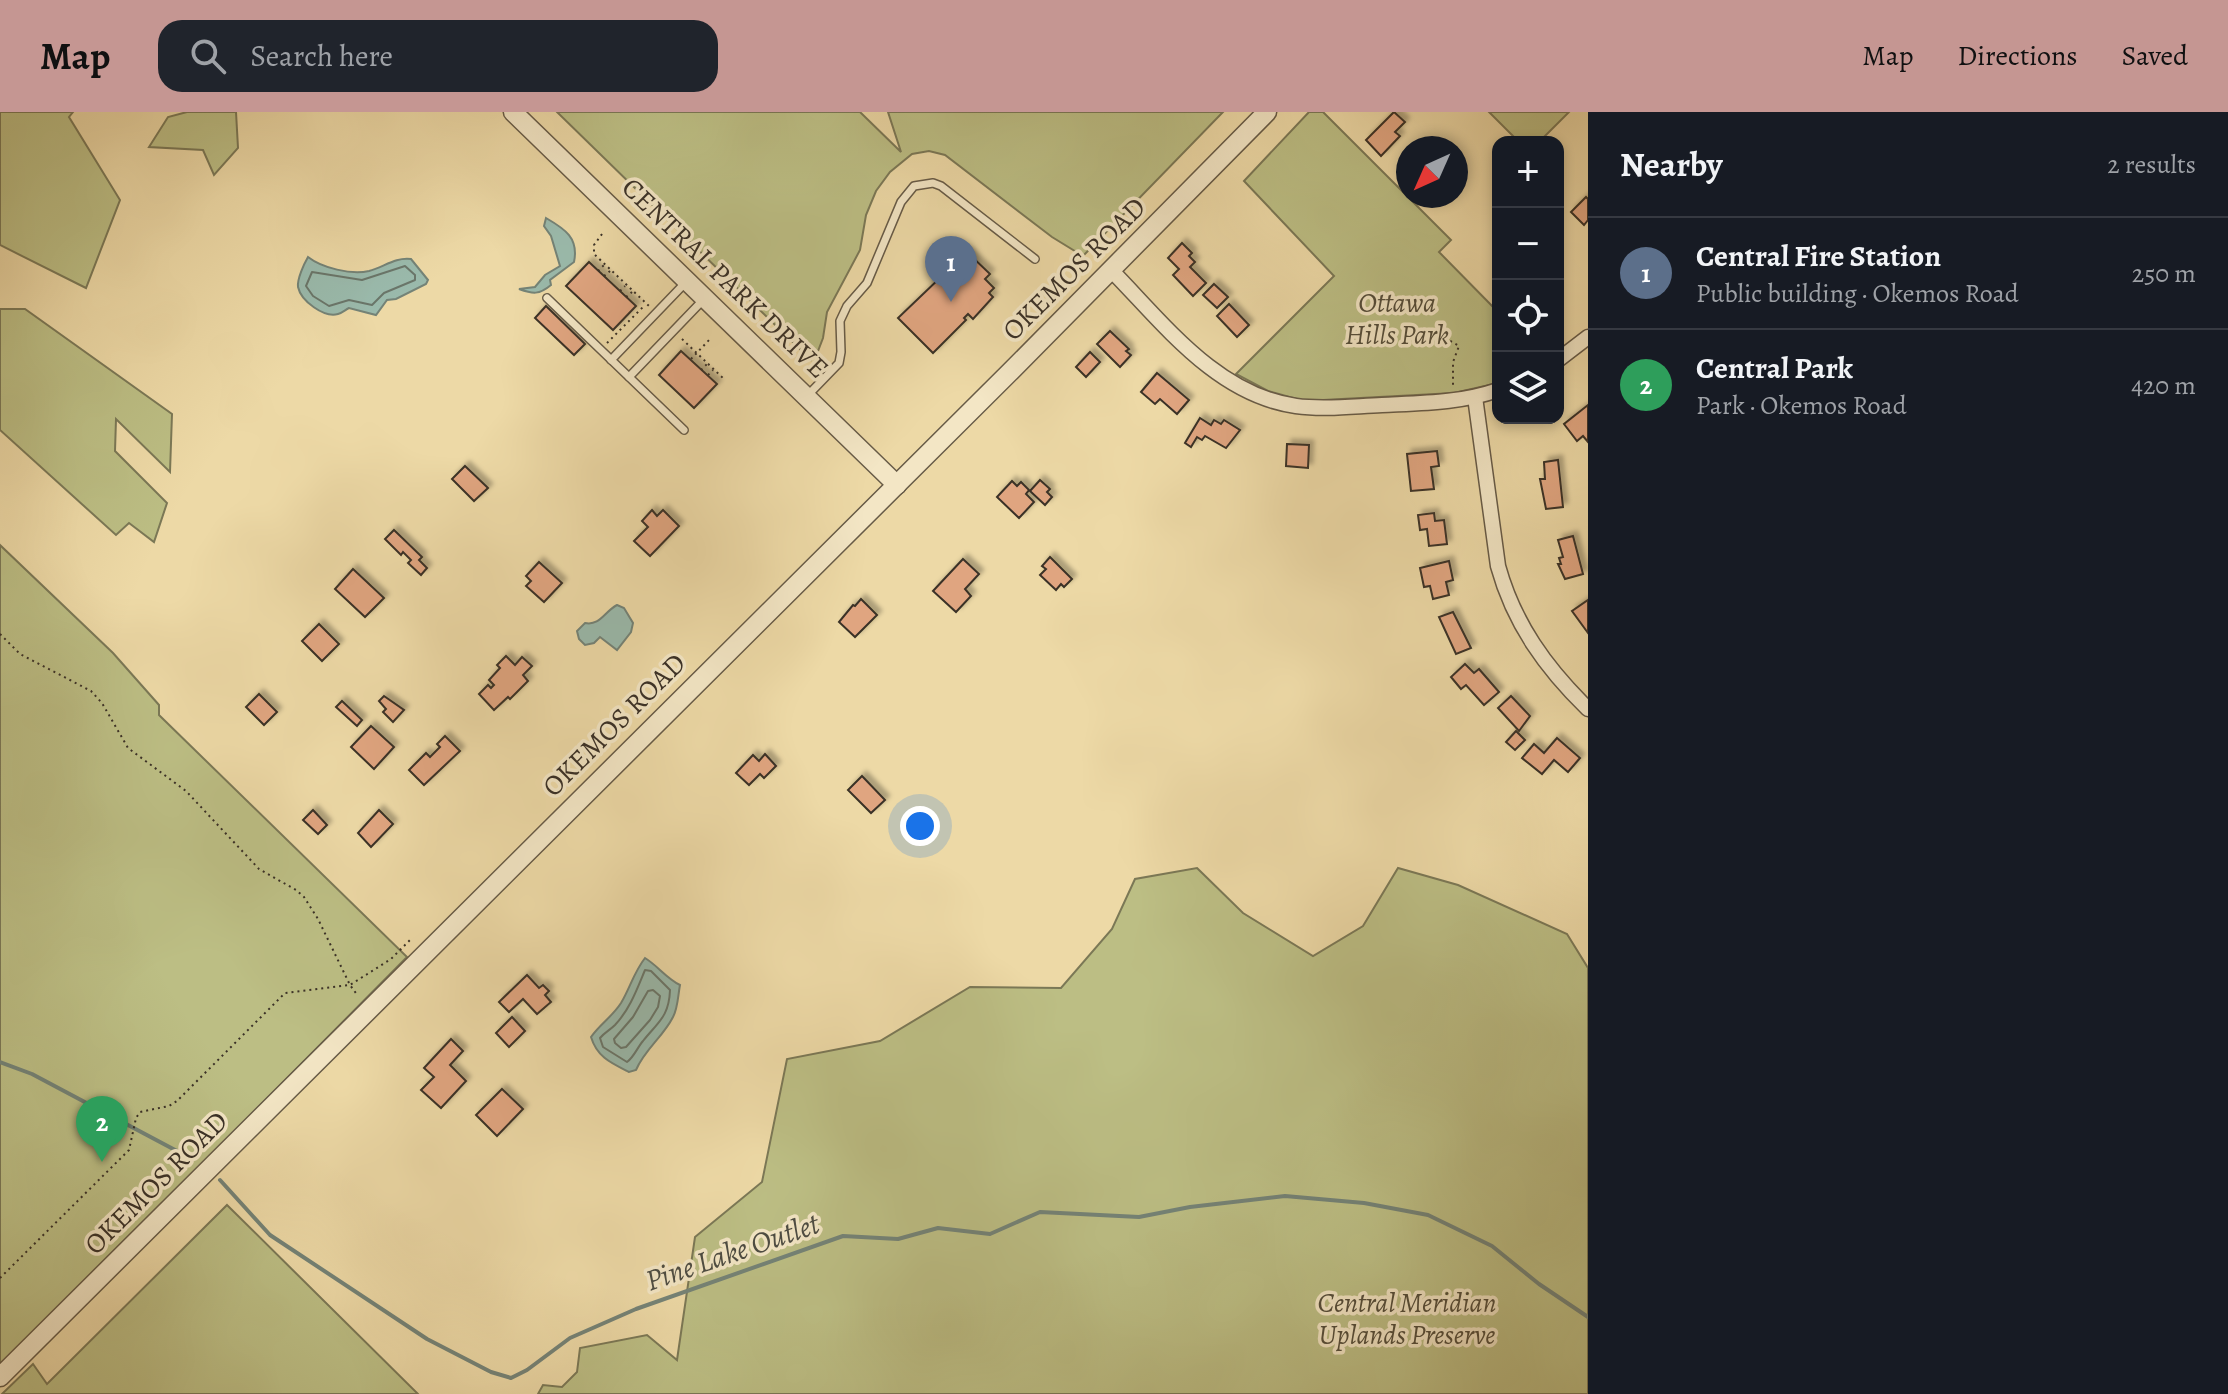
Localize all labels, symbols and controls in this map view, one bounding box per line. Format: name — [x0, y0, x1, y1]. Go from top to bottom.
search box — [158, 20, 718, 92]
text: Map — [40, 30, 110, 82]
icon: search — [186, 34, 230, 78]
text: Search here — [250, 36, 393, 76]
text: Map — [1862, 37, 1913, 75]
text: Directions — [1957, 37, 2078, 75]
text: Saved — [2122, 37, 2188, 75]
north arrow — [1396, 136, 1468, 208]
map controls — [1492, 136, 1564, 424]
button: + — [1492, 136, 1564, 208]
text: Nearby — [1620, 141, 1723, 188]
text: 2 results — [2107, 147, 2196, 182]
street label: CENTRAL PARK DRIVE — [613, 169, 837, 387]
street label: OKEMOS ROAD — [994, 189, 1154, 349]
button: − — [1492, 208, 1564, 280]
pin: 1 — [925, 236, 977, 302]
text: Central Fire Station — [1696, 236, 1941, 276]
text: 1 — [1641, 256, 1651, 291]
text: 250 m — [2132, 256, 2196, 291]
text: Public building · Okemos Road — [1696, 276, 2019, 311]
button: locate — [1492, 280, 1564, 352]
park label: Ottawa Hills Park — [1345, 284, 1449, 354]
text: Central Park — [1696, 348, 1853, 388]
button: layers — [1492, 352, 1564, 424]
text: 2 — [1640, 368, 1652, 403]
text: 420 m — [2131, 368, 2196, 403]
text: Park · Okemos Road — [1696, 388, 1907, 423]
street label: OKEMOS ROAD — [534, 645, 694, 805]
your location — [900, 806, 940, 846]
pin: 2 — [76, 1096, 128, 1162]
street label: OKEMOS ROAD — [76, 1103, 236, 1263]
water label: Pine Lake Outlet — [640, 1203, 826, 1300]
park label: Central Meridian Uplands Preserve — [1318, 1284, 1496, 1354]

